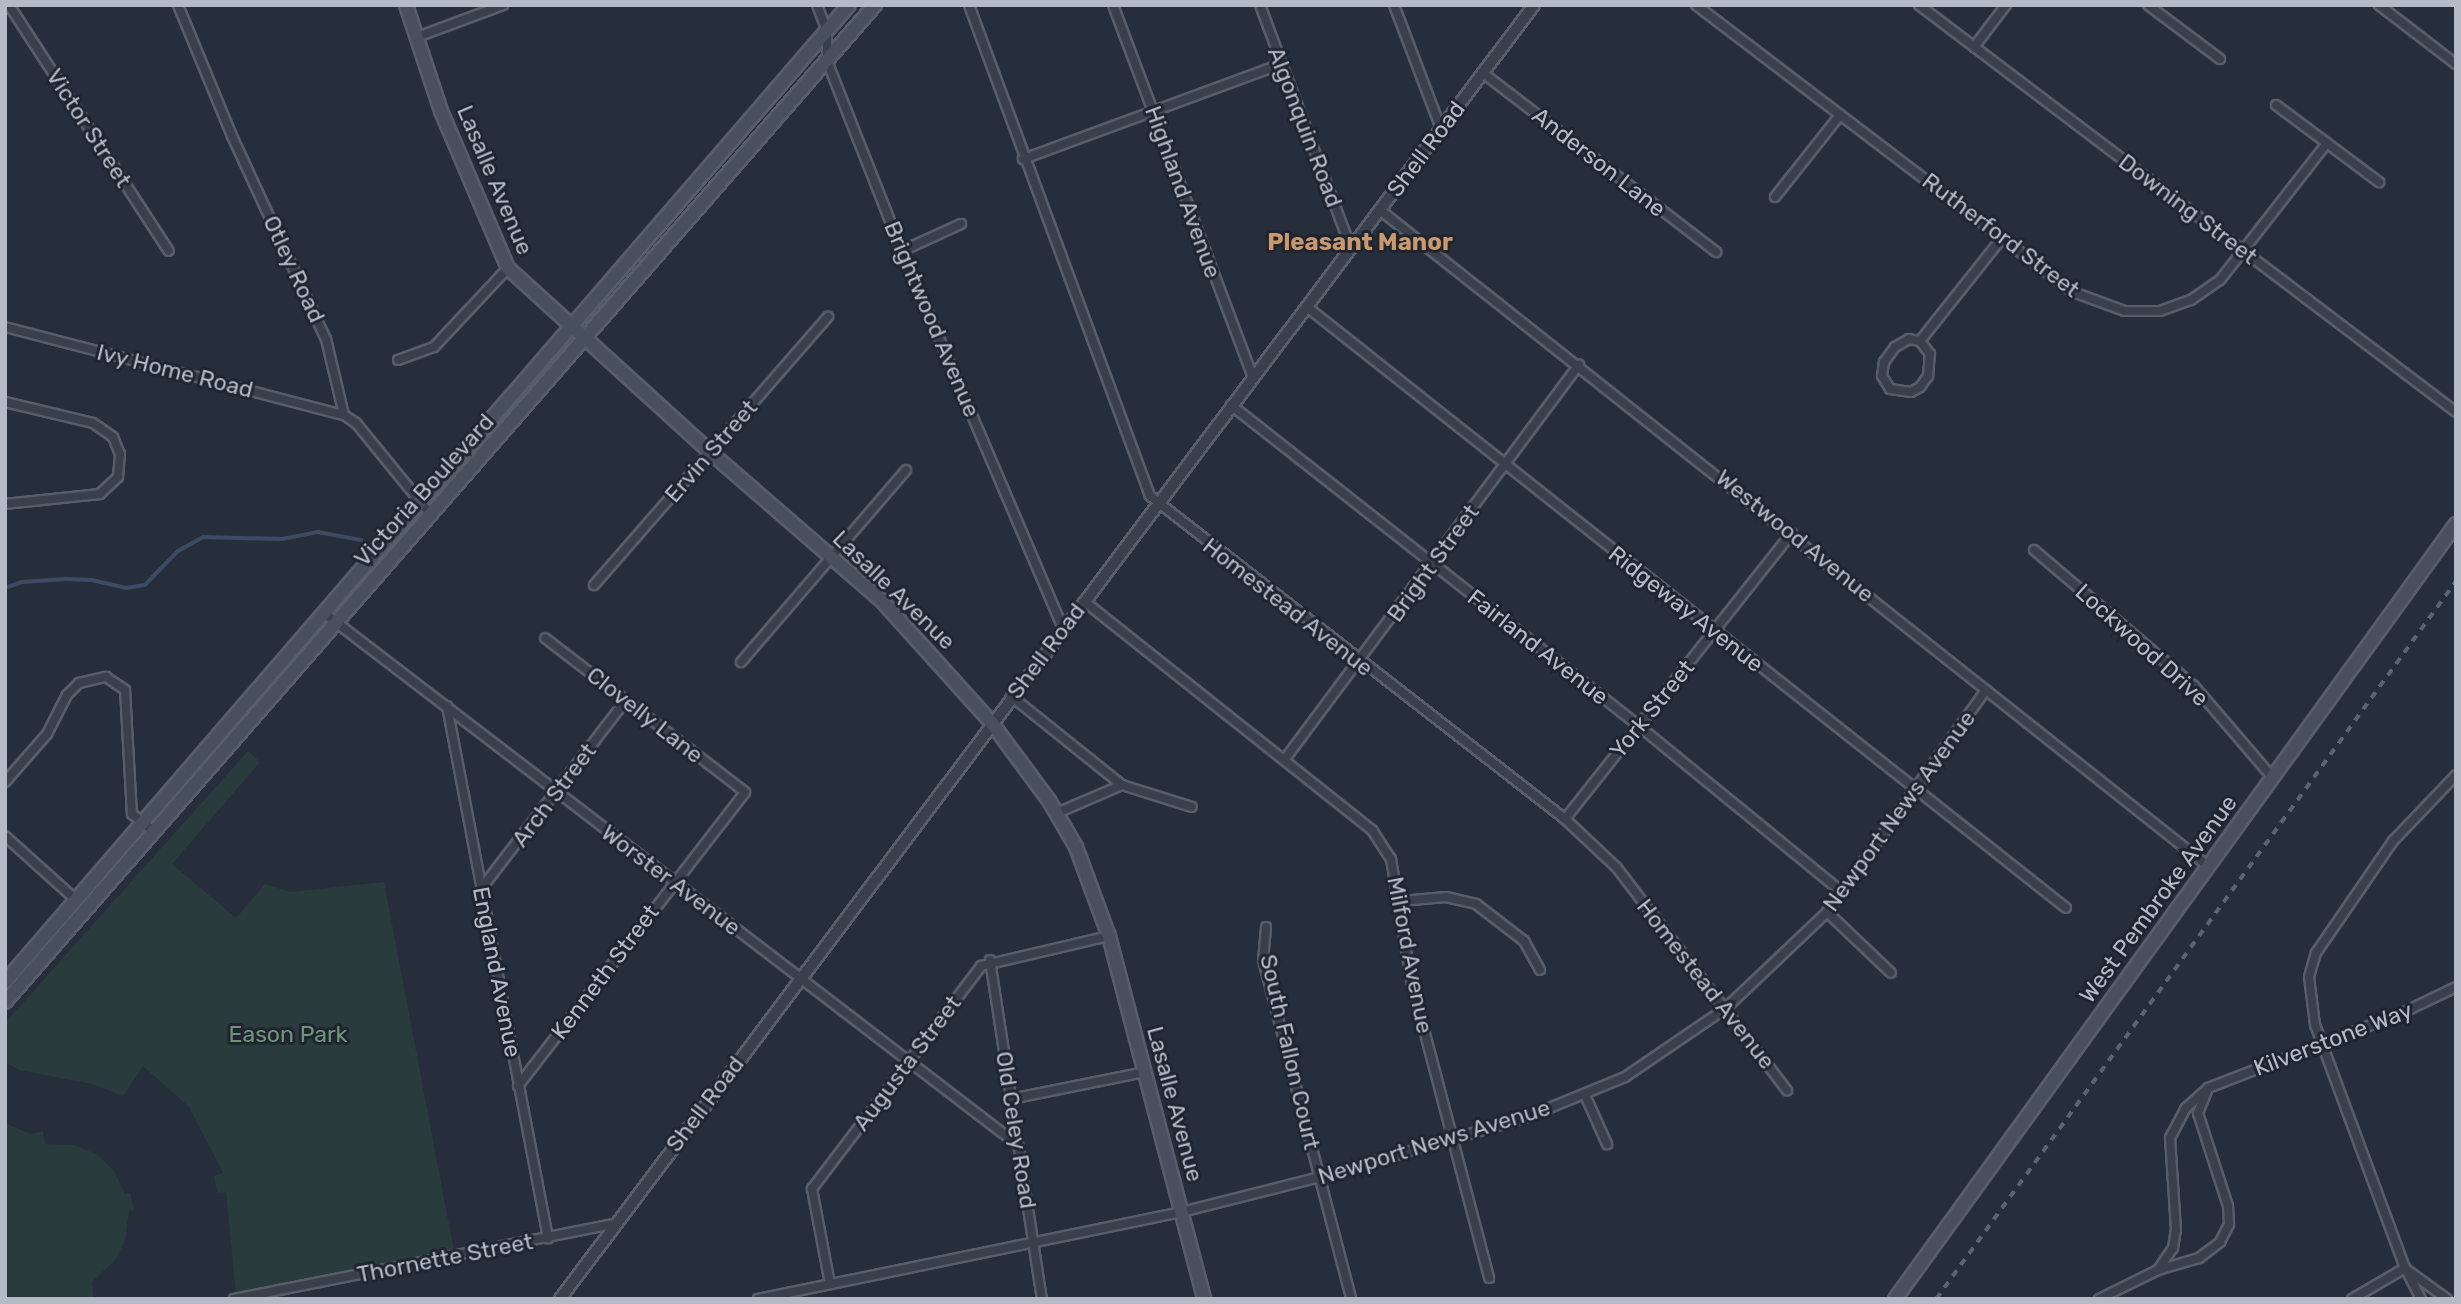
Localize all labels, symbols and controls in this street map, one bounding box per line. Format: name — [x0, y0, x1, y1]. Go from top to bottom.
street label: Algonquin Road — [1262, 43, 1348, 211]
street label: Victor Street — [40, 63, 138, 193]
street label: Shell Road — [1381, 96, 1471, 202]
street label: Lasalle Avenue — [451, 101, 539, 259]
street label: Anderson Lane — [1527, 101, 1671, 223]
street label: Highland Avenue — [1139, 102, 1227, 282]
street label: Downing Street — [2113, 148, 2263, 270]
street label: Rutherford Street — [1917, 167, 2085, 303]
street label: Otley Road — [257, 211, 331, 327]
street label: Brightwood Avenue — [878, 217, 986, 421]
district label: Pleasant Manor — [1267, 229, 1453, 257]
street label: Ivy Home Road — [94, 338, 256, 404]
street label: Ervin Street — [659, 394, 763, 508]
street label: Victoria Boulevard — [348, 408, 500, 572]
street label: Westwood Avenue — [1710, 464, 1880, 608]
street label: Bright Street — [1381, 499, 1485, 627]
street label: Lasalle Avenue — [827, 524, 961, 656]
street label: Homestead Avenue — [1197, 532, 1379, 682]
street label: Ridgeway Avenue — [1603, 540, 1769, 678]
street label: Lockwood Drive — [2070, 578, 2214, 712]
street label: Fairland Avenue — [1462, 583, 1614, 711]
street label: Shell Road — [1001, 598, 1091, 704]
street label: York Street — [1604, 654, 1700, 764]
street label: Clovelly Lane — [581, 661, 709, 769]
street label: Newport News Avenue — [1817, 705, 1981, 917]
street label: Arch Street — [506, 738, 602, 852]
street label: West Pembroke Avenue — [2073, 789, 2243, 1009]
street label: Worster Avenue — [595, 818, 747, 942]
street label: Milford Avenue — [1381, 874, 1439, 1036]
street label: England Avenue — [467, 884, 527, 1060]
street label: Homestead Avenue — [1631, 893, 1781, 1075]
street label: Kenneth Street — [545, 899, 665, 1045]
street label: South Fallon Court — [1254, 952, 1326, 1152]
street label: Augusta Street — [847, 990, 967, 1136]
street label: Kilverstone Way — [2249, 996, 2417, 1082]
park label: Eason Park — [229, 1020, 347, 1048]
street label: Lasalle Avenue — [1141, 1023, 1209, 1185]
street label: Old Celey Road — [990, 1049, 1042, 1211]
street label: Shell Road — [660, 1051, 750, 1157]
street label: Newport News Avenue — [1314, 1093, 1554, 1191]
street label: Thornette Street — [355, 1227, 535, 1289]

